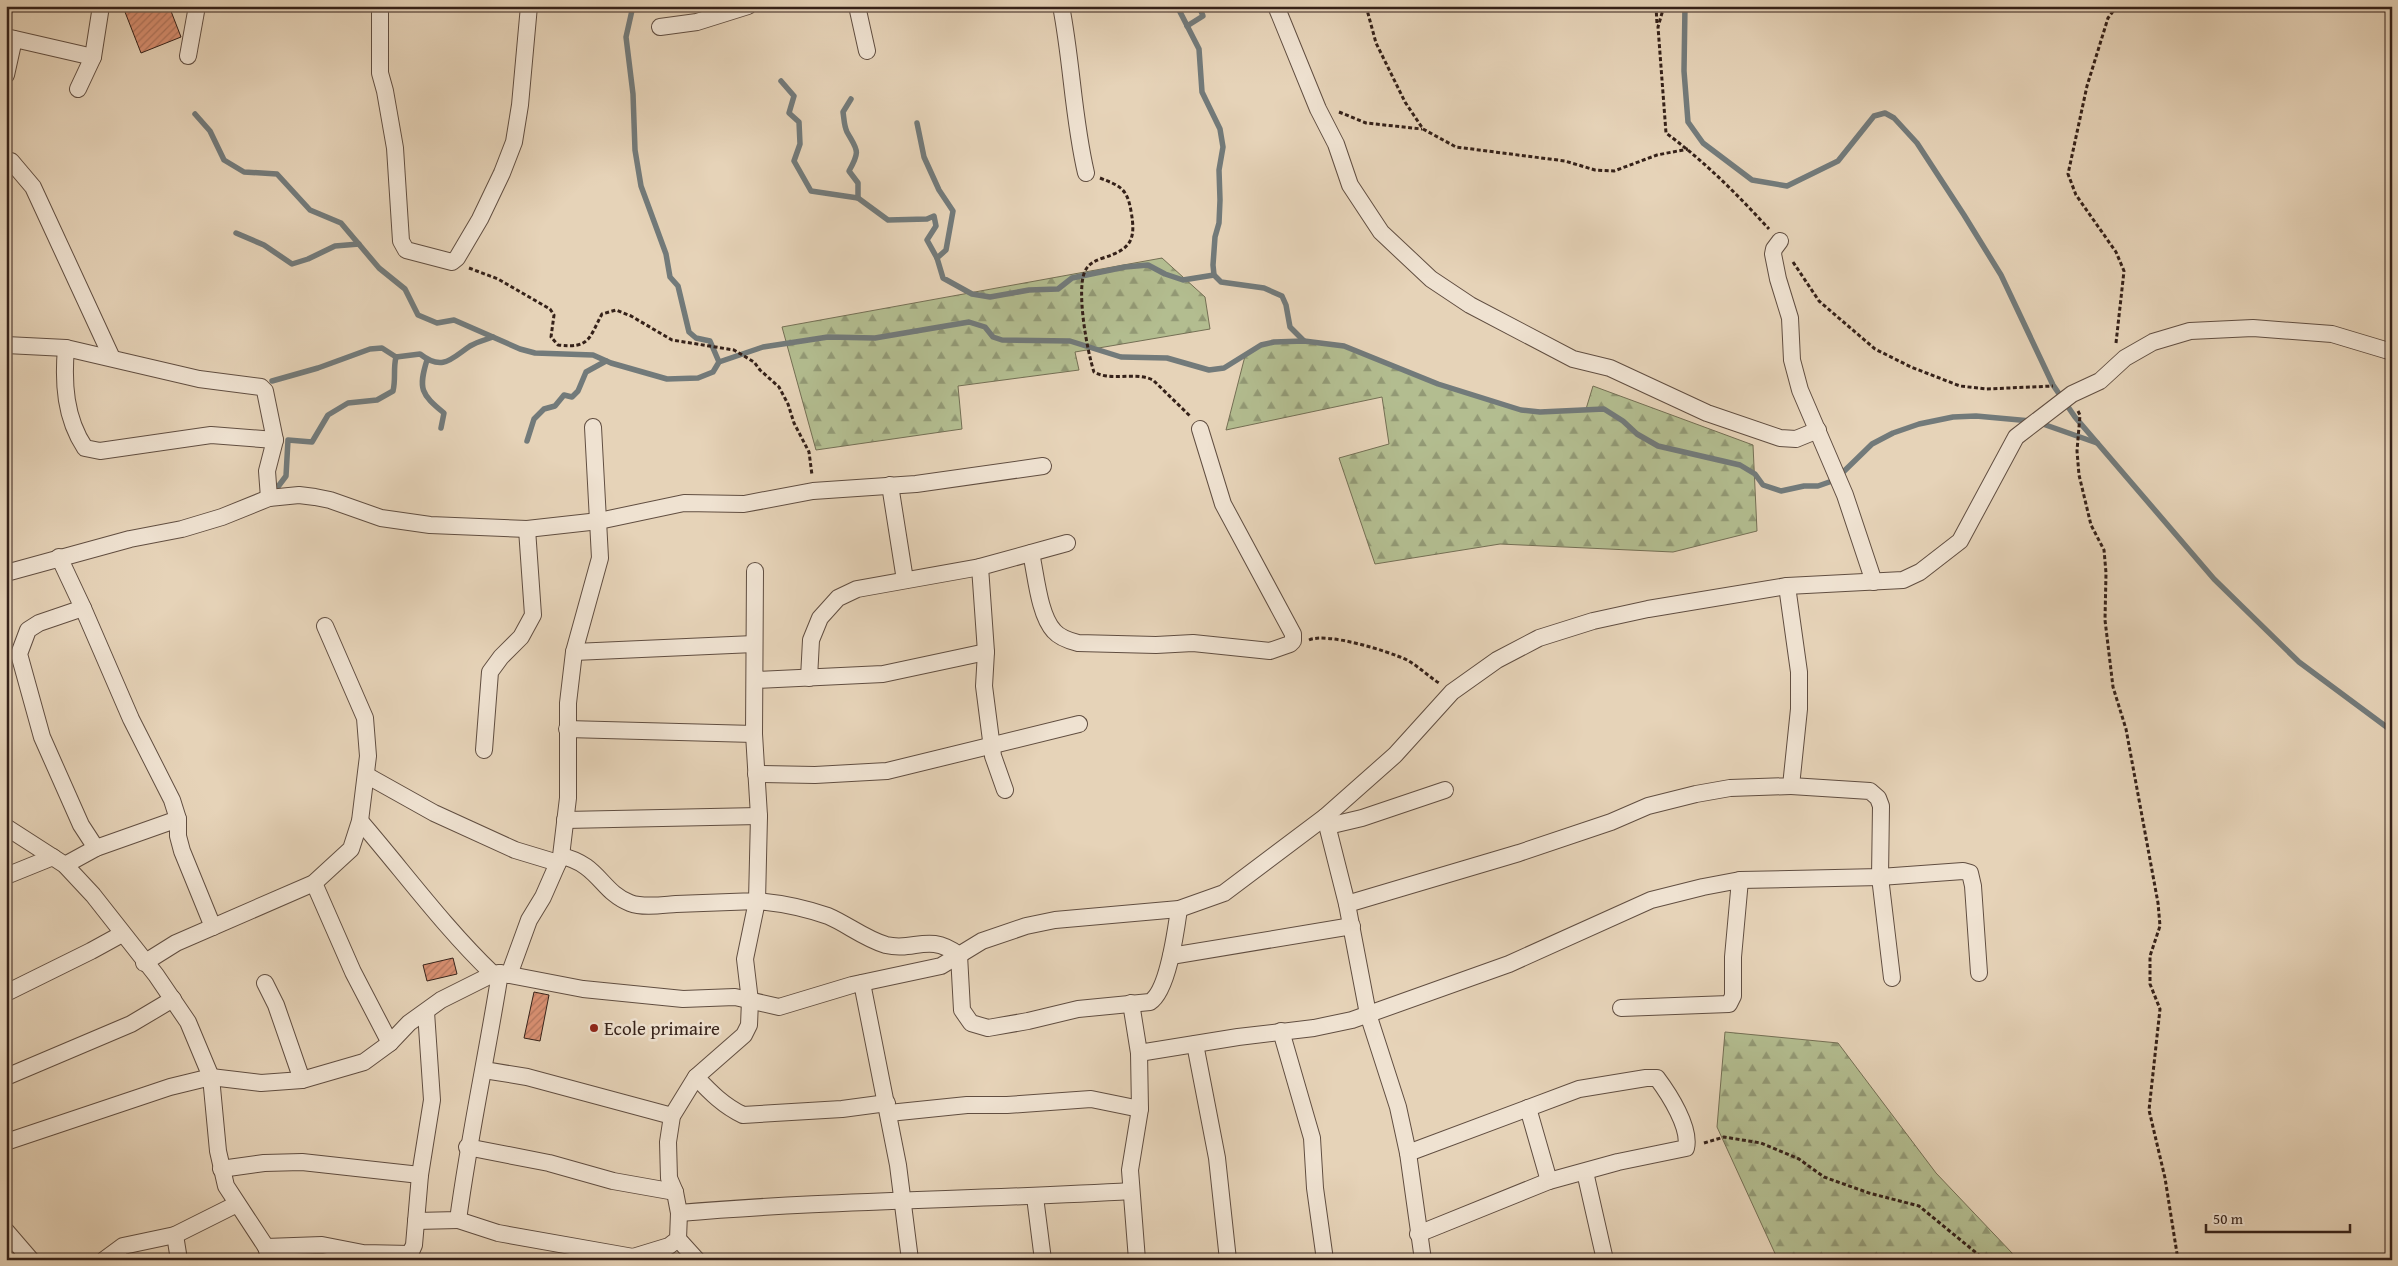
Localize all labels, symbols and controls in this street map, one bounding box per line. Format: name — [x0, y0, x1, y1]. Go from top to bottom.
place label: Ecole primaire — [604, 1014, 720, 1042]
marker: Ecole primaire — [588, 1022, 600, 1034]
scale bar — [2206, 1201, 2349, 1233]
text: 50 m — [2213, 1208, 2244, 1229]

